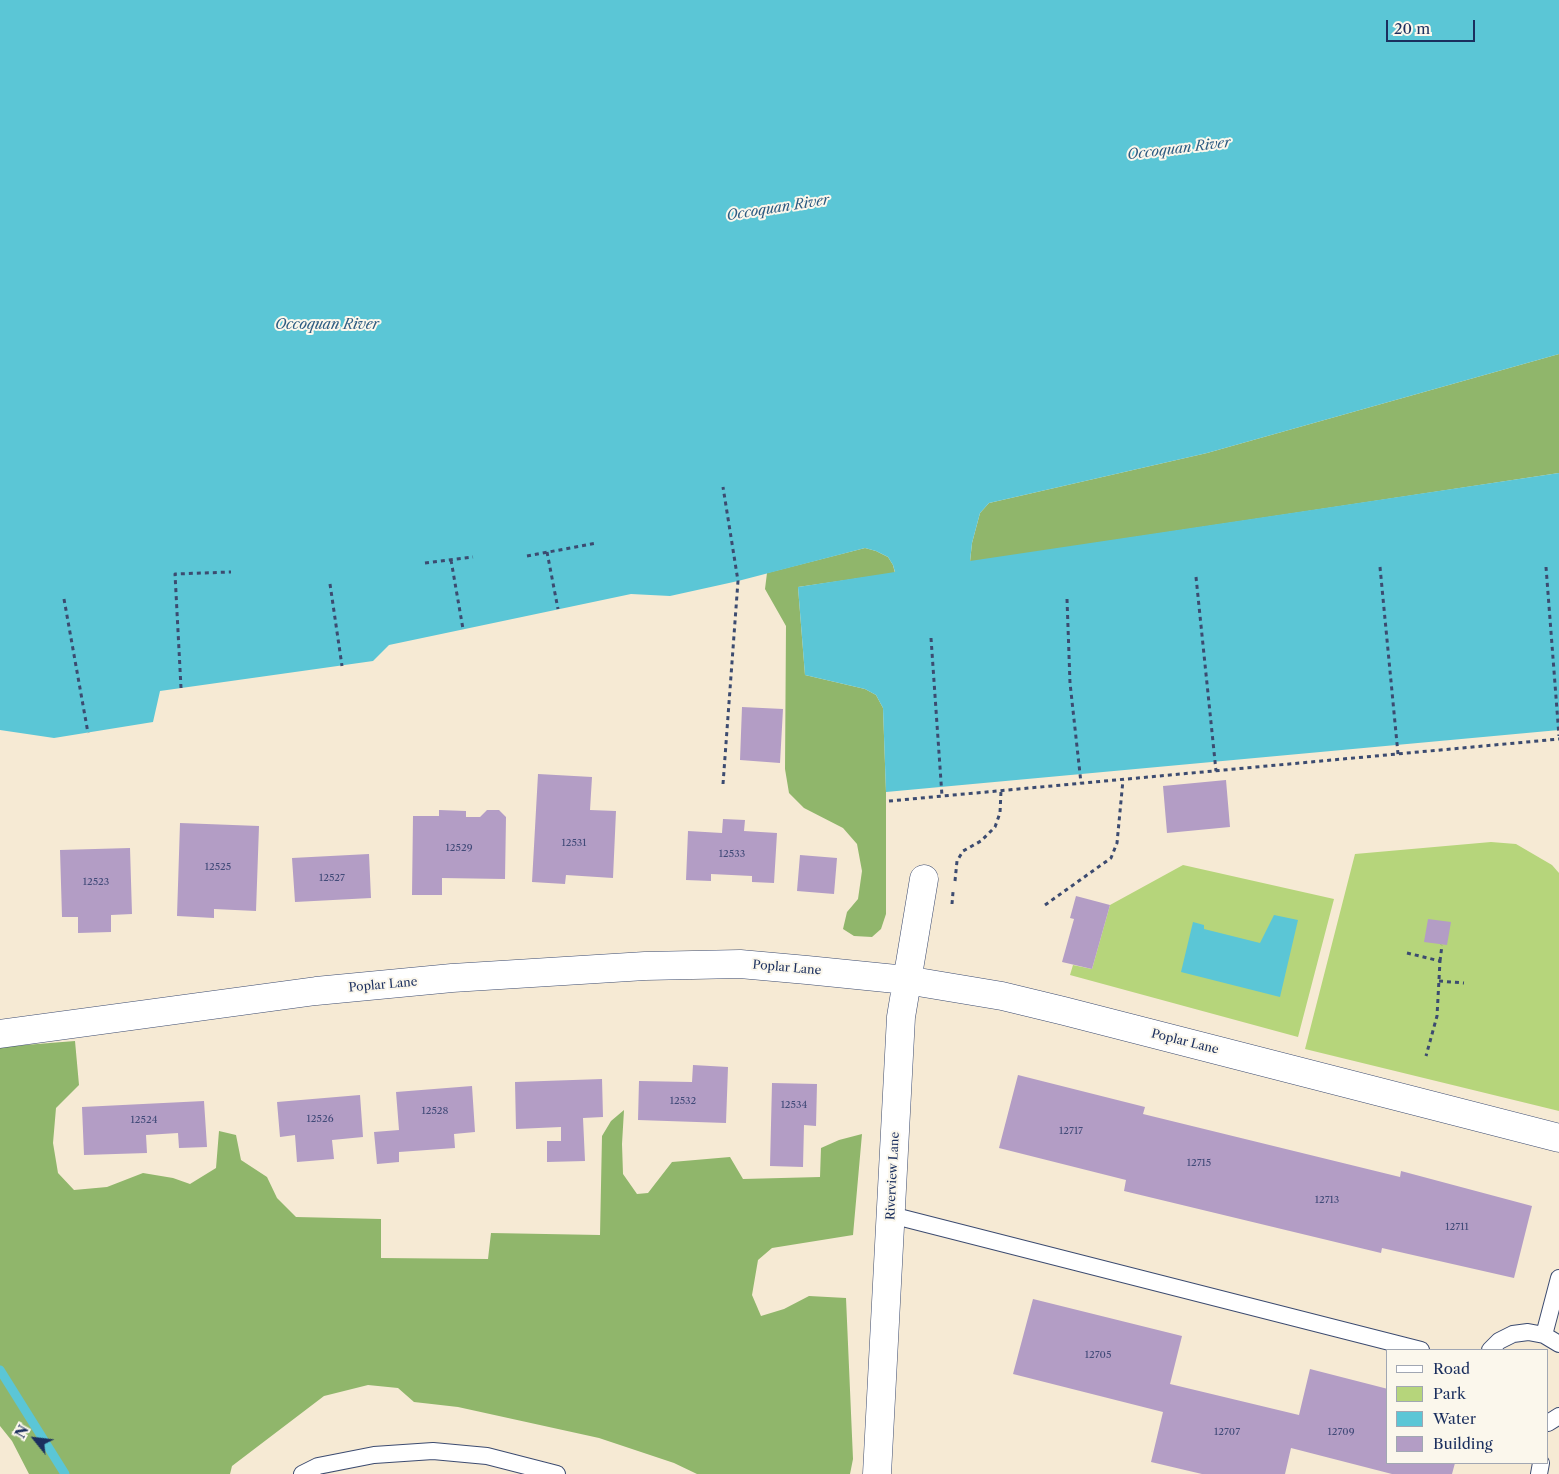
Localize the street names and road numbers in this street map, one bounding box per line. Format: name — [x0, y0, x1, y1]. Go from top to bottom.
street label: Poplar Lane — [752, 958, 822, 978]
street label: Poplar Lane — [348, 975, 418, 995]
street label: Poplar Lane — [1150, 1027, 1220, 1057]
street label: Riverview Lane — [883, 1131, 903, 1221]

